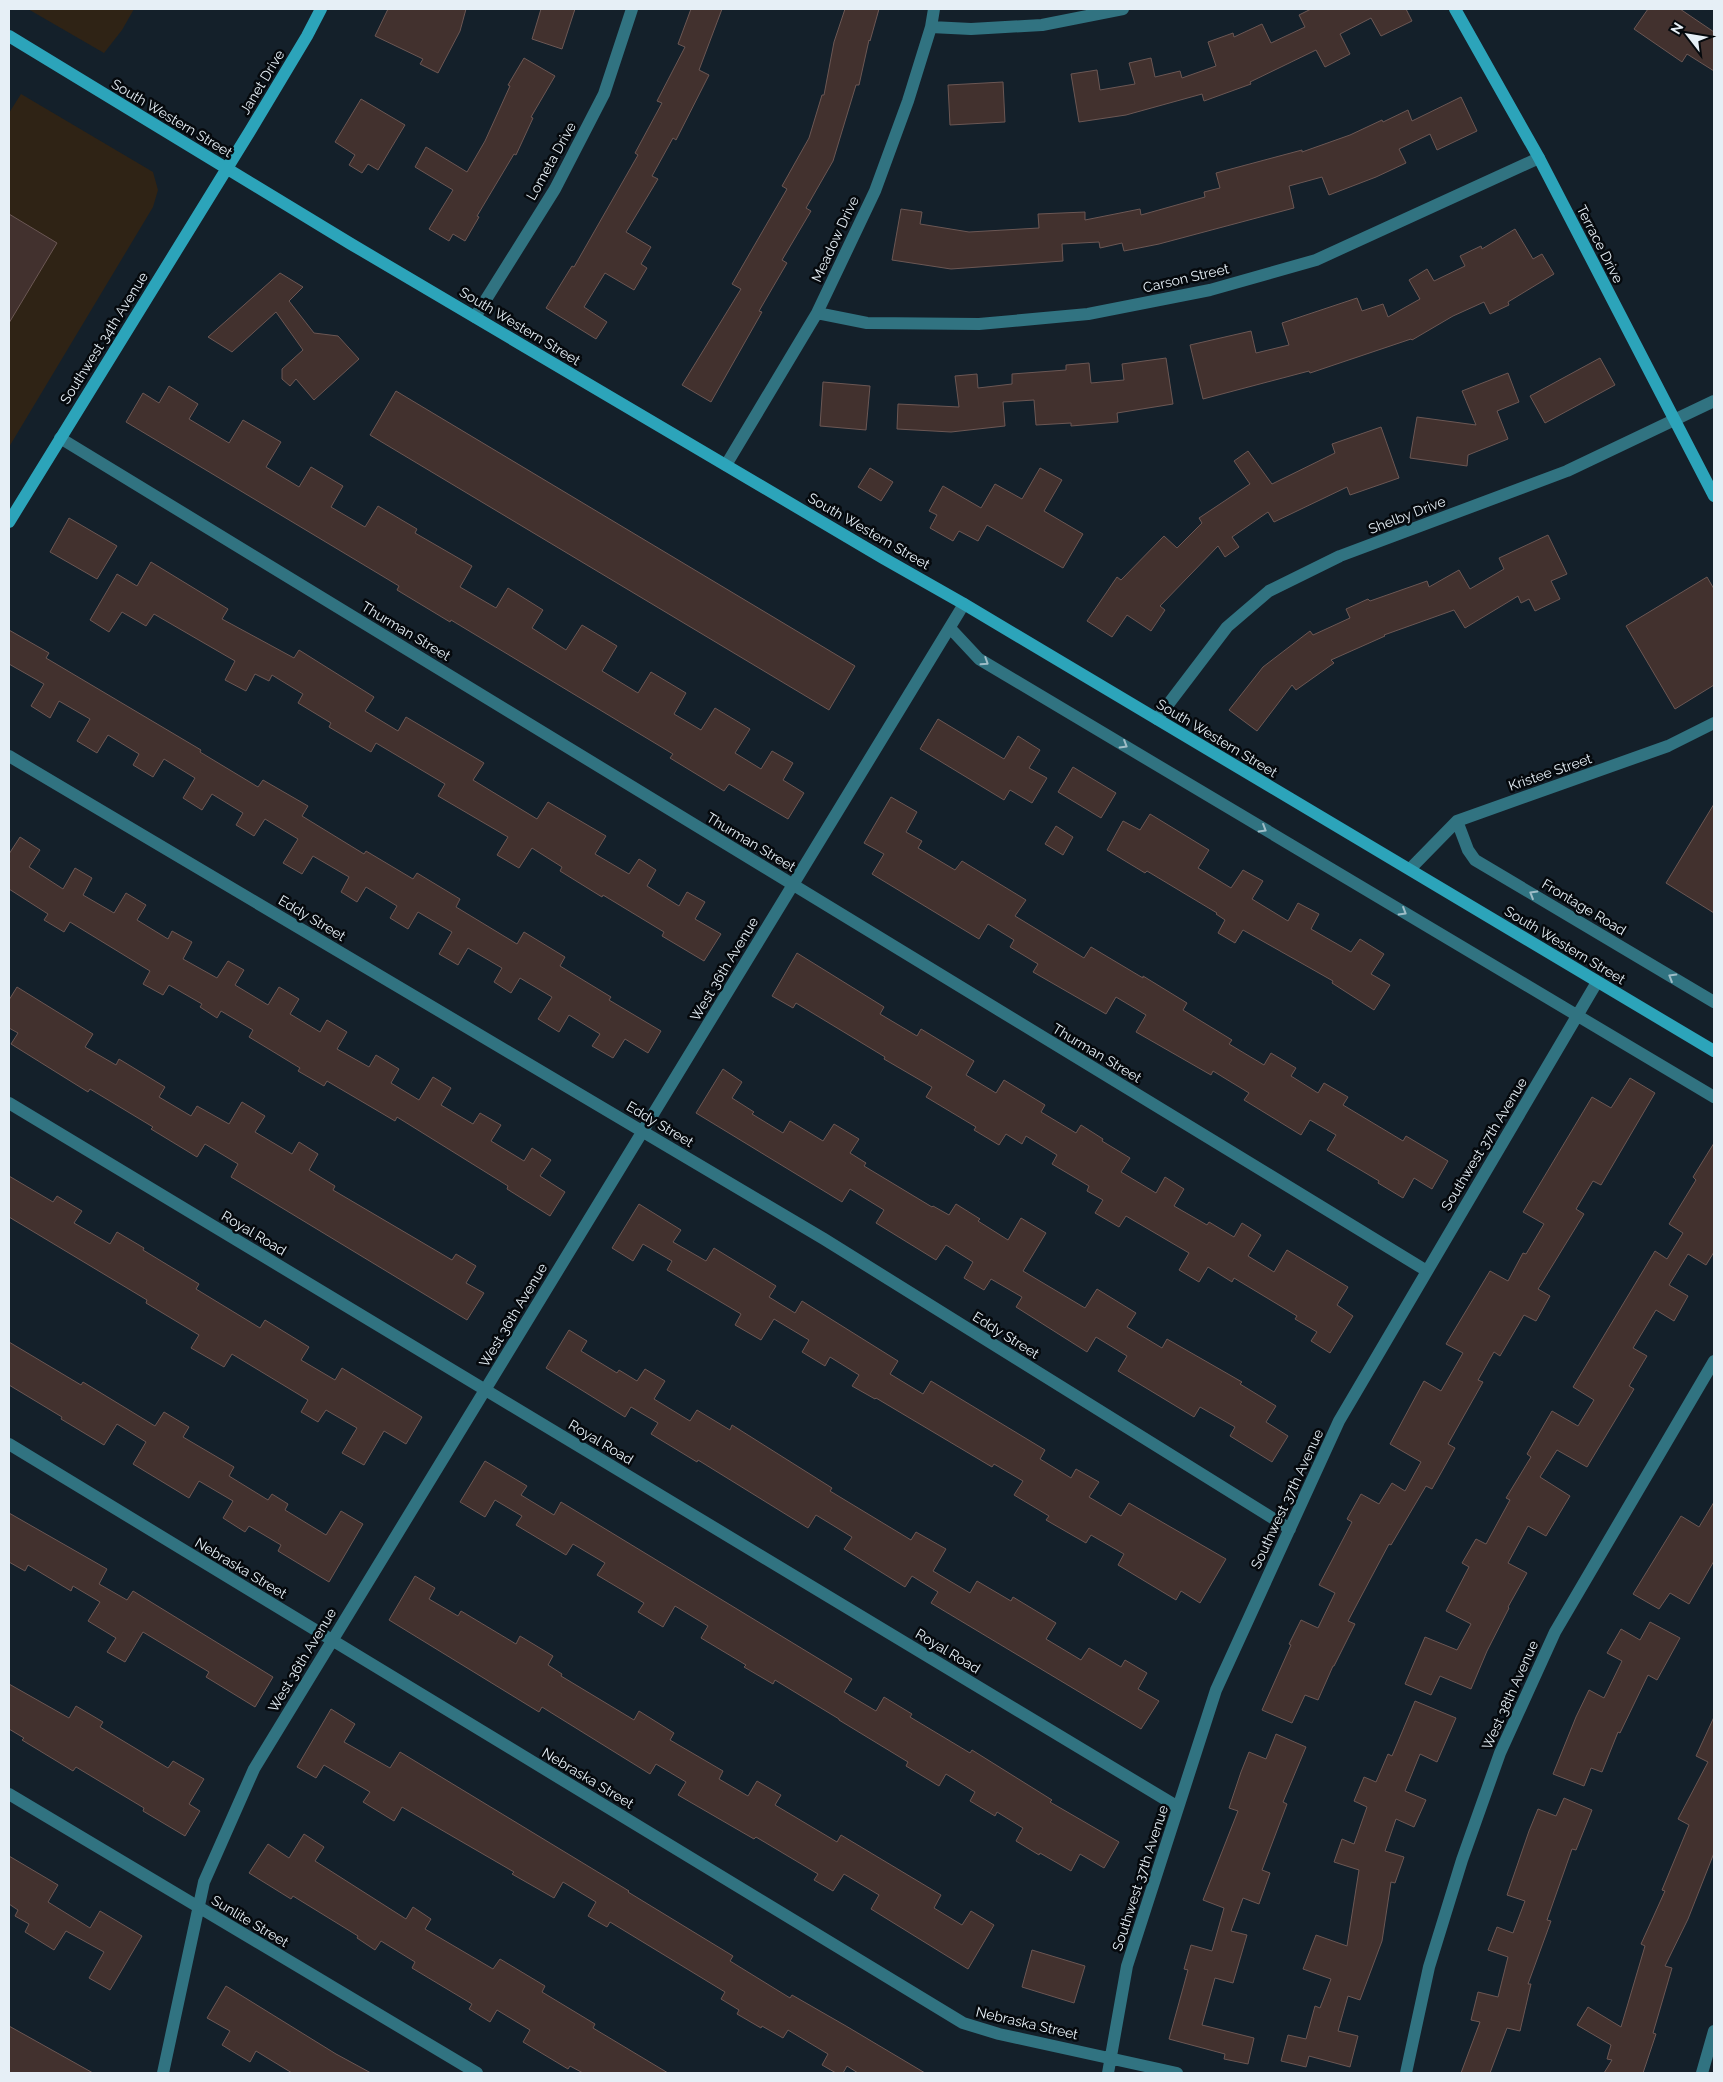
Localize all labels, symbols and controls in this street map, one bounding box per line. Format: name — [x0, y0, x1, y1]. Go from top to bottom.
north arrow — [1663, 10, 1713, 60]
text: N — [1667, 20, 1686, 37]
street label: Janet Drive — [237, 47, 287, 117]
street label: South Western Street — [109, 76, 236, 161]
street label: Lometa Drive — [523, 119, 579, 203]
street label: Meadow Drive — [808, 194, 862, 284]
street label: Terrace Drive — [1573, 202, 1627, 286]
street label: Carson Street — [1141, 260, 1231, 296]
street label: Southwest 34th Avenue — [57, 269, 151, 407]
street label: South Western Street — [457, 284, 584, 369]
street label: South Western Street — [805, 490, 933, 573]
street label: Shelby Drive — [1366, 493, 1448, 537]
street label: Thurman Street — [359, 598, 454, 664]
one-way arrow — [979, 655, 988, 665]
street label: South Western Street — [1154, 696, 1281, 781]
one-way arrow — [1118, 739, 1127, 749]
street label: Kristee Street — [1506, 750, 1594, 794]
street label: Thurman Street — [704, 809, 799, 875]
one-way arrow — [1258, 822, 1267, 832]
street label: Frontage Road — [1539, 876, 1629, 938]
one-way arrow — [1529, 891, 1538, 901]
street label: Eddy Street — [276, 892, 349, 944]
street label: South Western Street — [1502, 903, 1629, 988]
one-way arrow — [1397, 905, 1406, 915]
street label: West 36th Avenue — [687, 914, 761, 1024]
one-way arrow — [1669, 973, 1678, 983]
street label: Thurman Street — [1050, 1020, 1145, 1086]
street label: Southwest 37th Avenue — [1438, 1075, 1530, 1213]
street label: Eddy Street — [624, 1098, 697, 1150]
street label: Royal Road — [219, 1207, 289, 1259]
street label: West 36th Avenue — [476, 1260, 550, 1370]
street label: Eddy Street — [970, 1308, 1042, 1362]
street label: Royal Road — [566, 1416, 636, 1468]
street label: Southwest 37th Avenue — [1248, 1427, 1326, 1571]
street label: Nebraska Street — [192, 1534, 290, 1602]
street label: West 36th Avenue — [265, 1605, 339, 1715]
street label: Royal Road — [913, 1625, 983, 1677]
street label: West 38th Avenue — [1479, 1638, 1541, 1752]
street label: Nebraska Street — [539, 1744, 637, 1812]
street label: Southwest 37th Avenue — [1109, 1803, 1171, 1953]
street label: Sunlite Street — [209, 1892, 292, 1950]
street label: Nebraska Street — [974, 2003, 1080, 2043]

